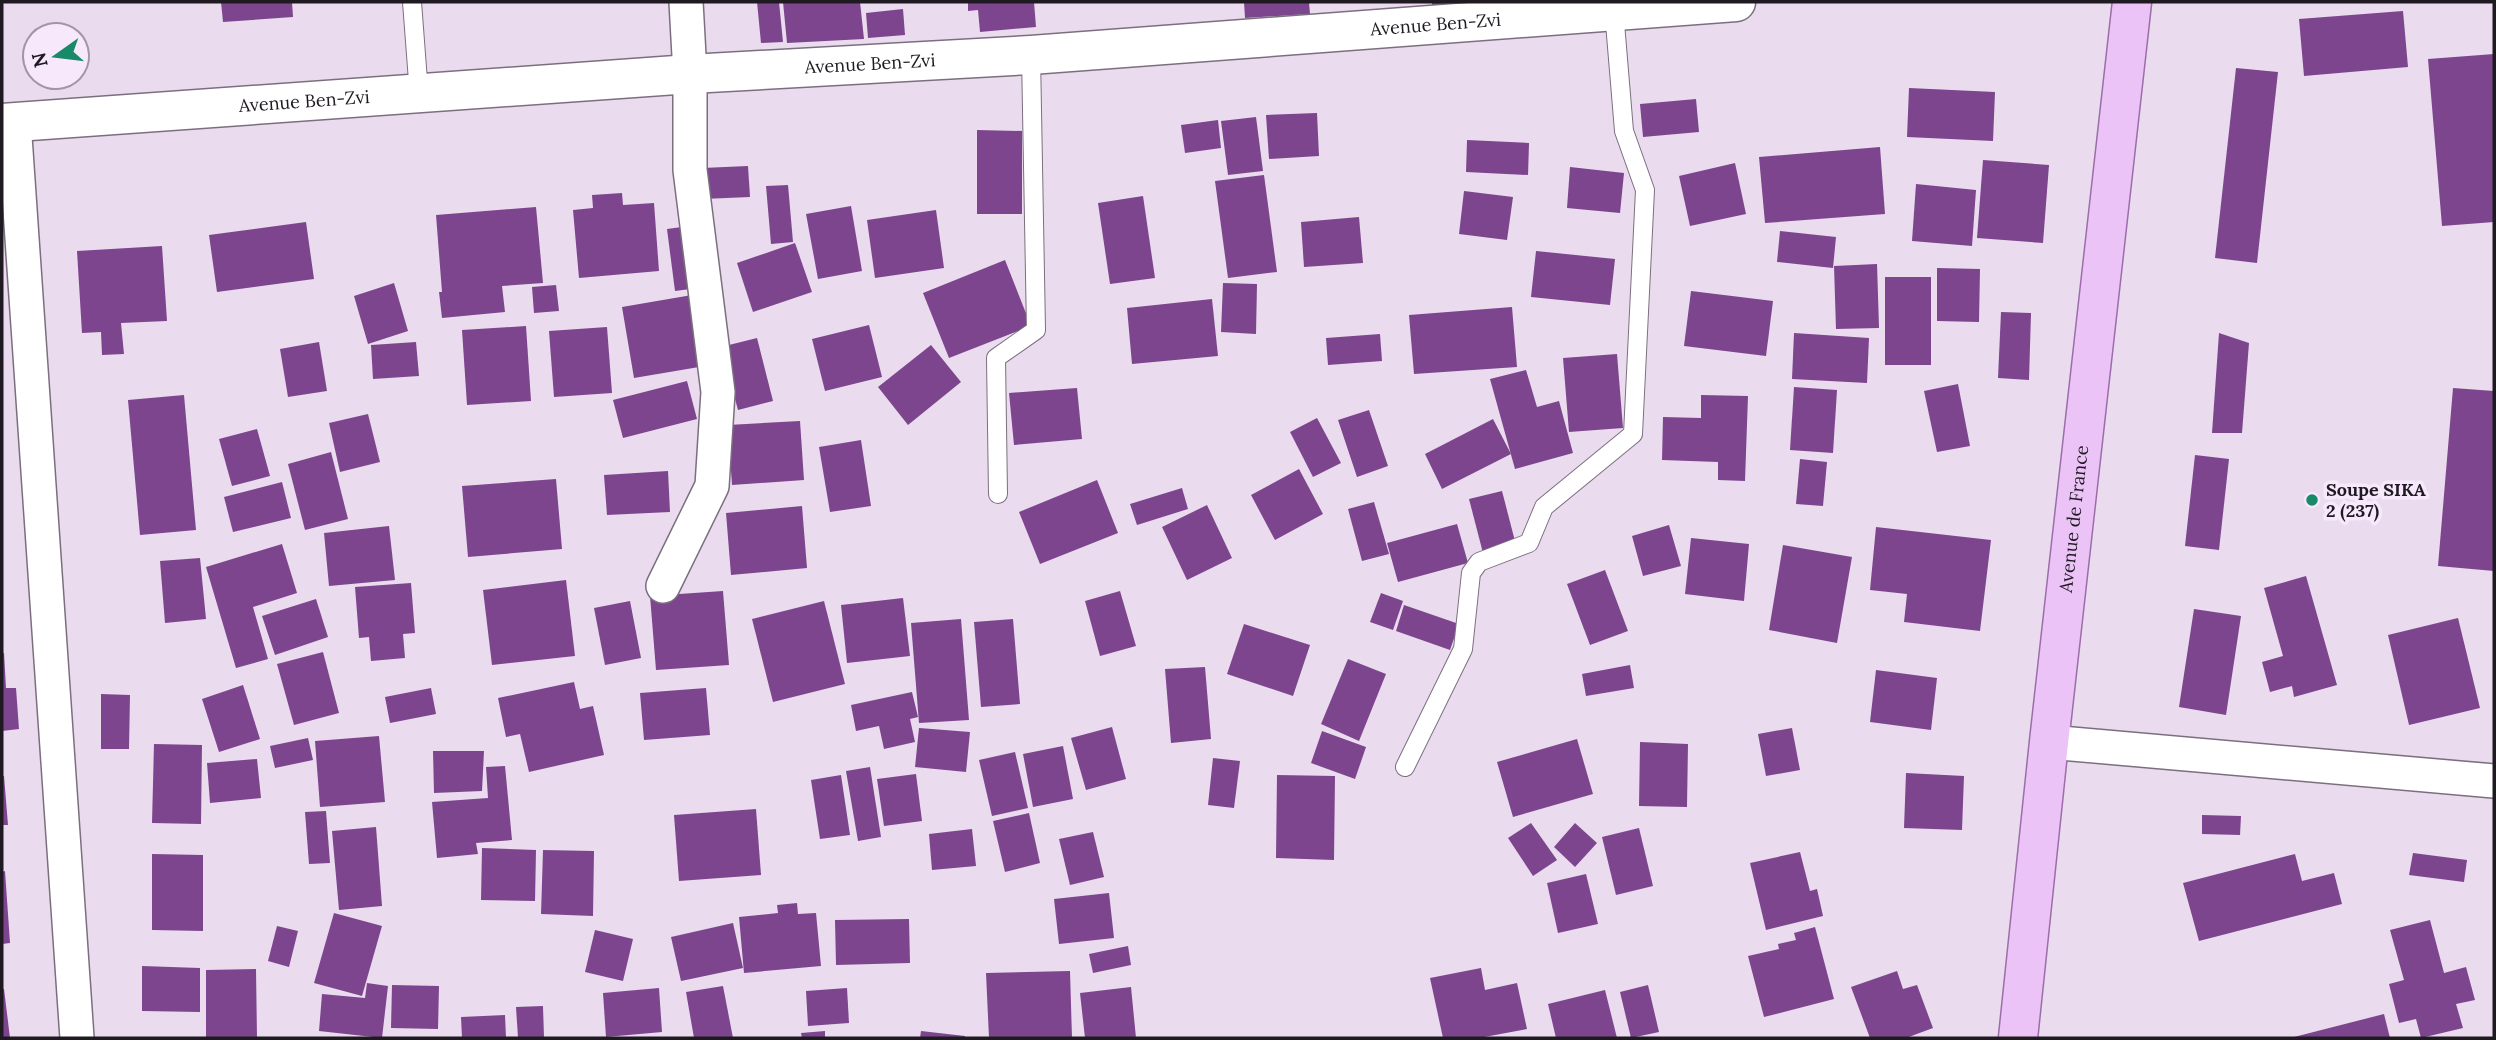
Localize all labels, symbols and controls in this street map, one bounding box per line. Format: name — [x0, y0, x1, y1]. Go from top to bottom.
street label: Avenue Ben-Zvi — [1368, 8, 1502, 41]
north arrow — [21, 21, 91, 91]
street label: Avenue Ben-Zvi — [803, 48, 936, 79]
text: N — [26, 50, 53, 70]
street label: Avenue Ben-Zvi — [237, 85, 370, 117]
street label: Avenue de France — [2054, 444, 2093, 595]
place label: Soupe SIKA 2 (237) — [2326, 478, 2426, 522]
marker: Soupe SIKA 2 (237) — [2304, 492, 2320, 508]

